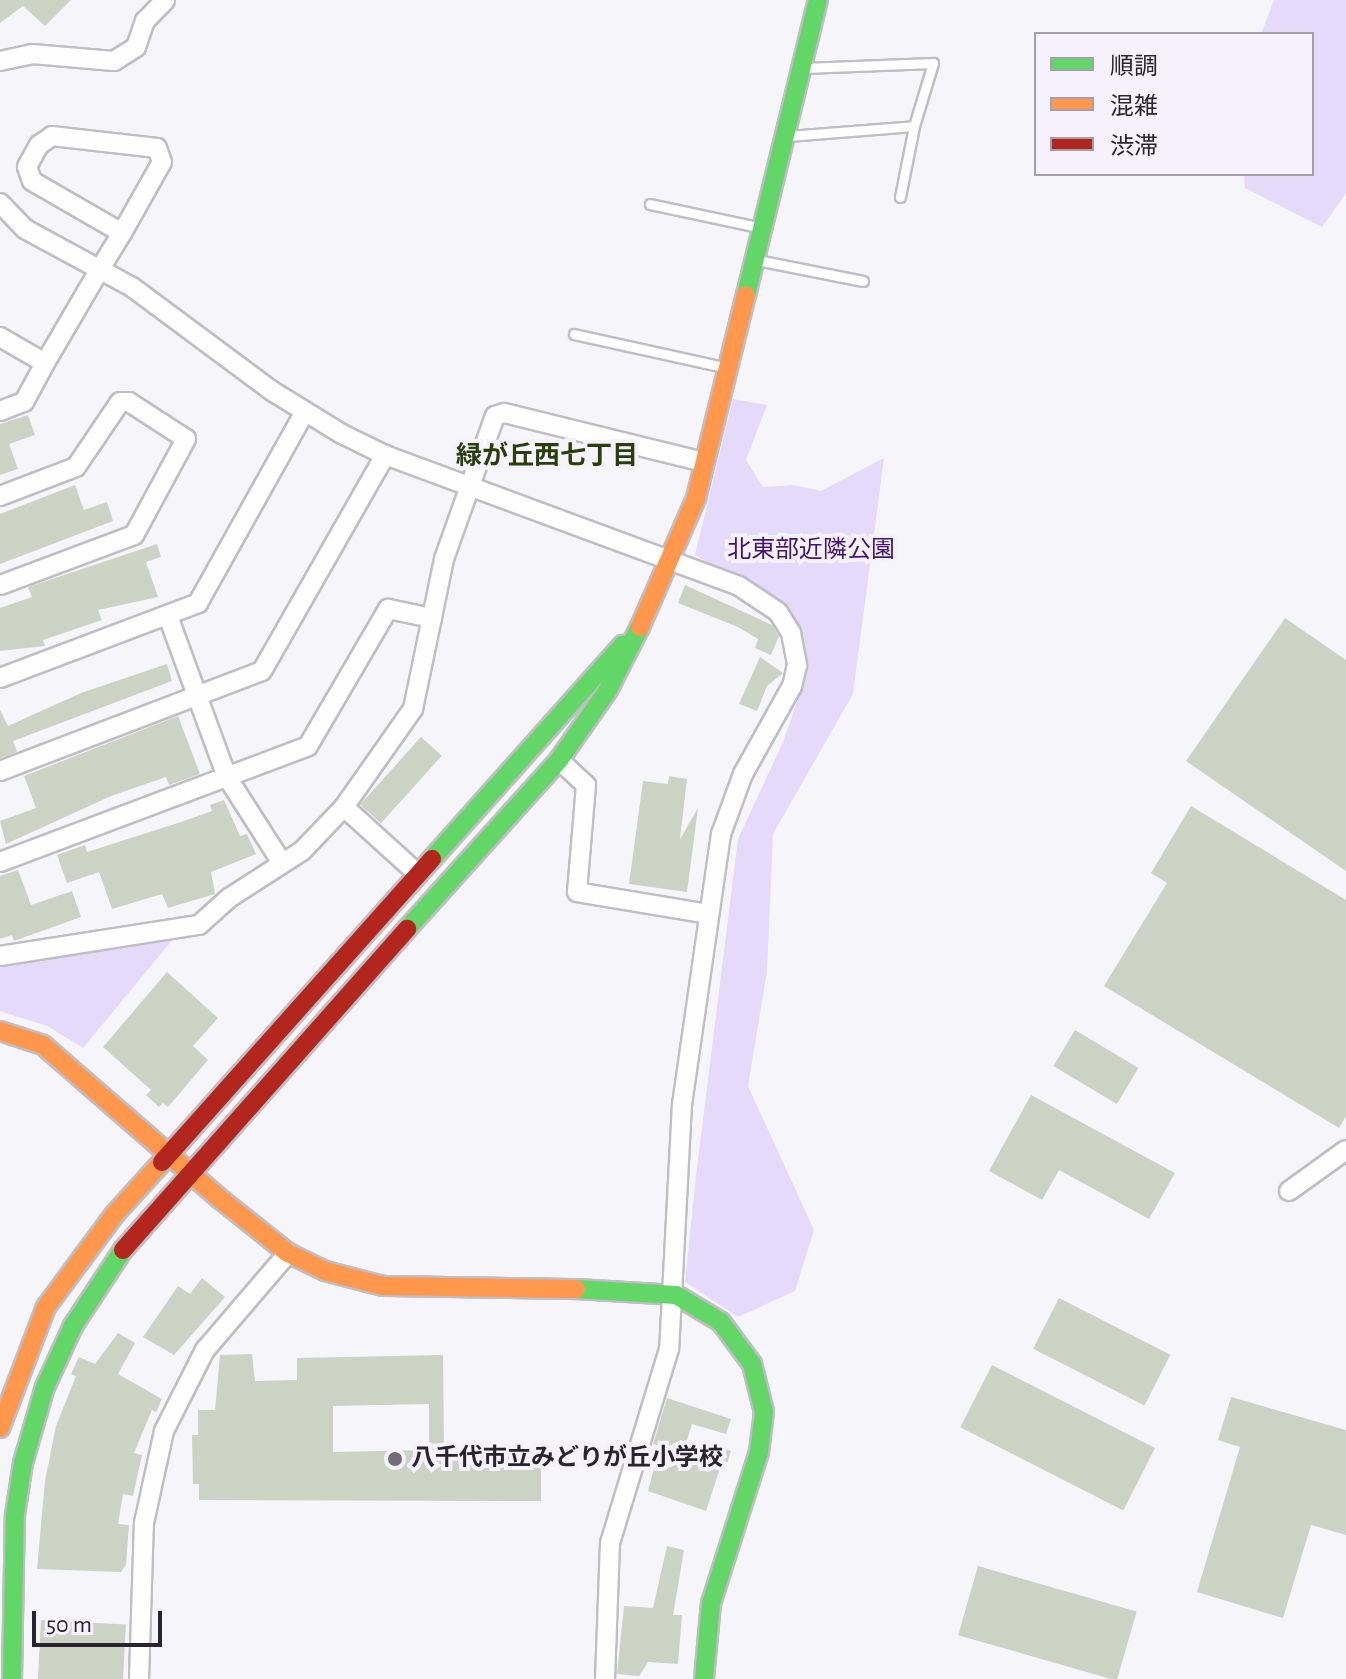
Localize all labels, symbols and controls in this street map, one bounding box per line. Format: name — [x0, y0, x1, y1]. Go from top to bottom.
legend — [1034, 32, 1314, 176]
text: 順調 — [1110, 55, 1158, 79]
text: 混雑 — [1110, 95, 1158, 119]
text: 渋滞 — [1110, 135, 1158, 159]
district label: 緑が丘西七丁目 — [456, 441, 638, 473]
park label: 北東部近隣公園 — [727, 537, 895, 565]
place label: 八千代市立みどりが丘小学校 — [411, 1445, 723, 1473]
marker: 八千代市立みどりが丘小学校 — [386, 1450, 404, 1468]
scale bar — [36, 1595, 166, 1645]
text: 50 m — [46, 1613, 92, 1637]

